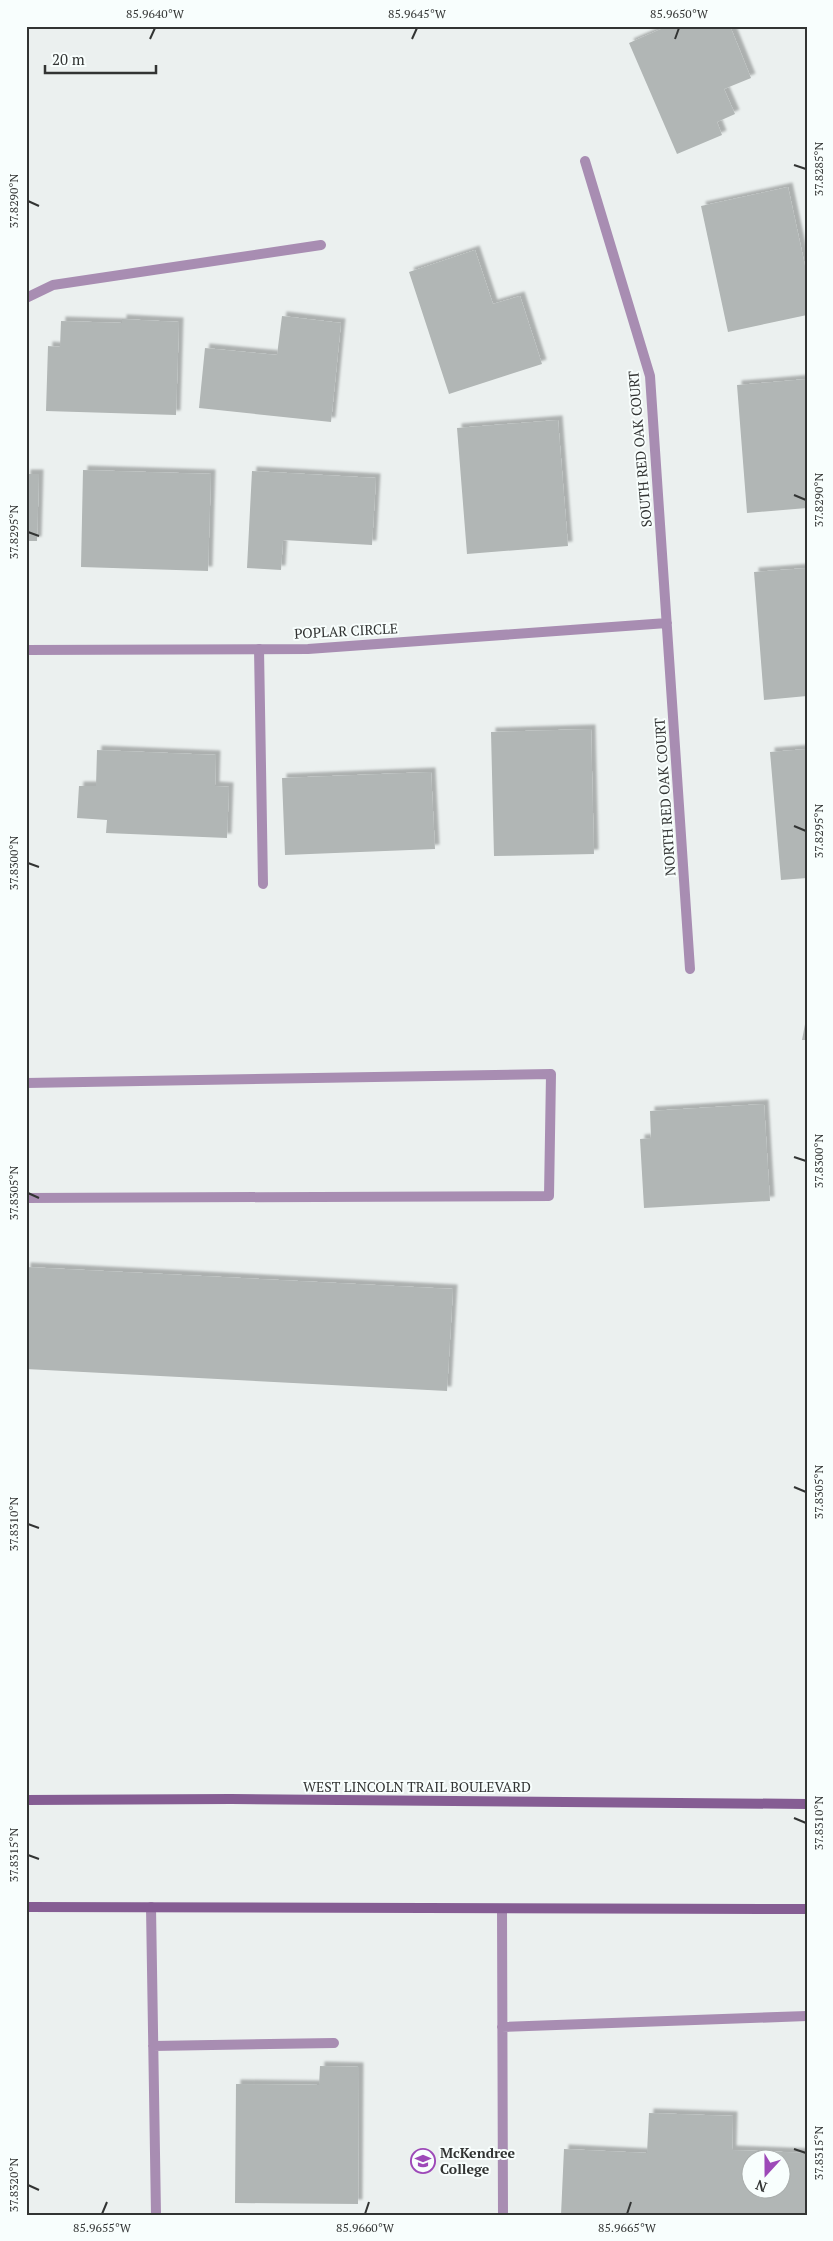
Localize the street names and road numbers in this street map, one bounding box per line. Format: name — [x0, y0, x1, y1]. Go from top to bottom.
street label: SOUTH RED OAK COURT — [623, 370, 656, 528]
street label: POPLAR CIRCLE — [294, 618, 398, 643]
street label: NORTH RED OAK COURT — [649, 717, 680, 877]
street label: WEST LINCOLN TRAIL BOULEVARD — [303, 1777, 531, 1796]

